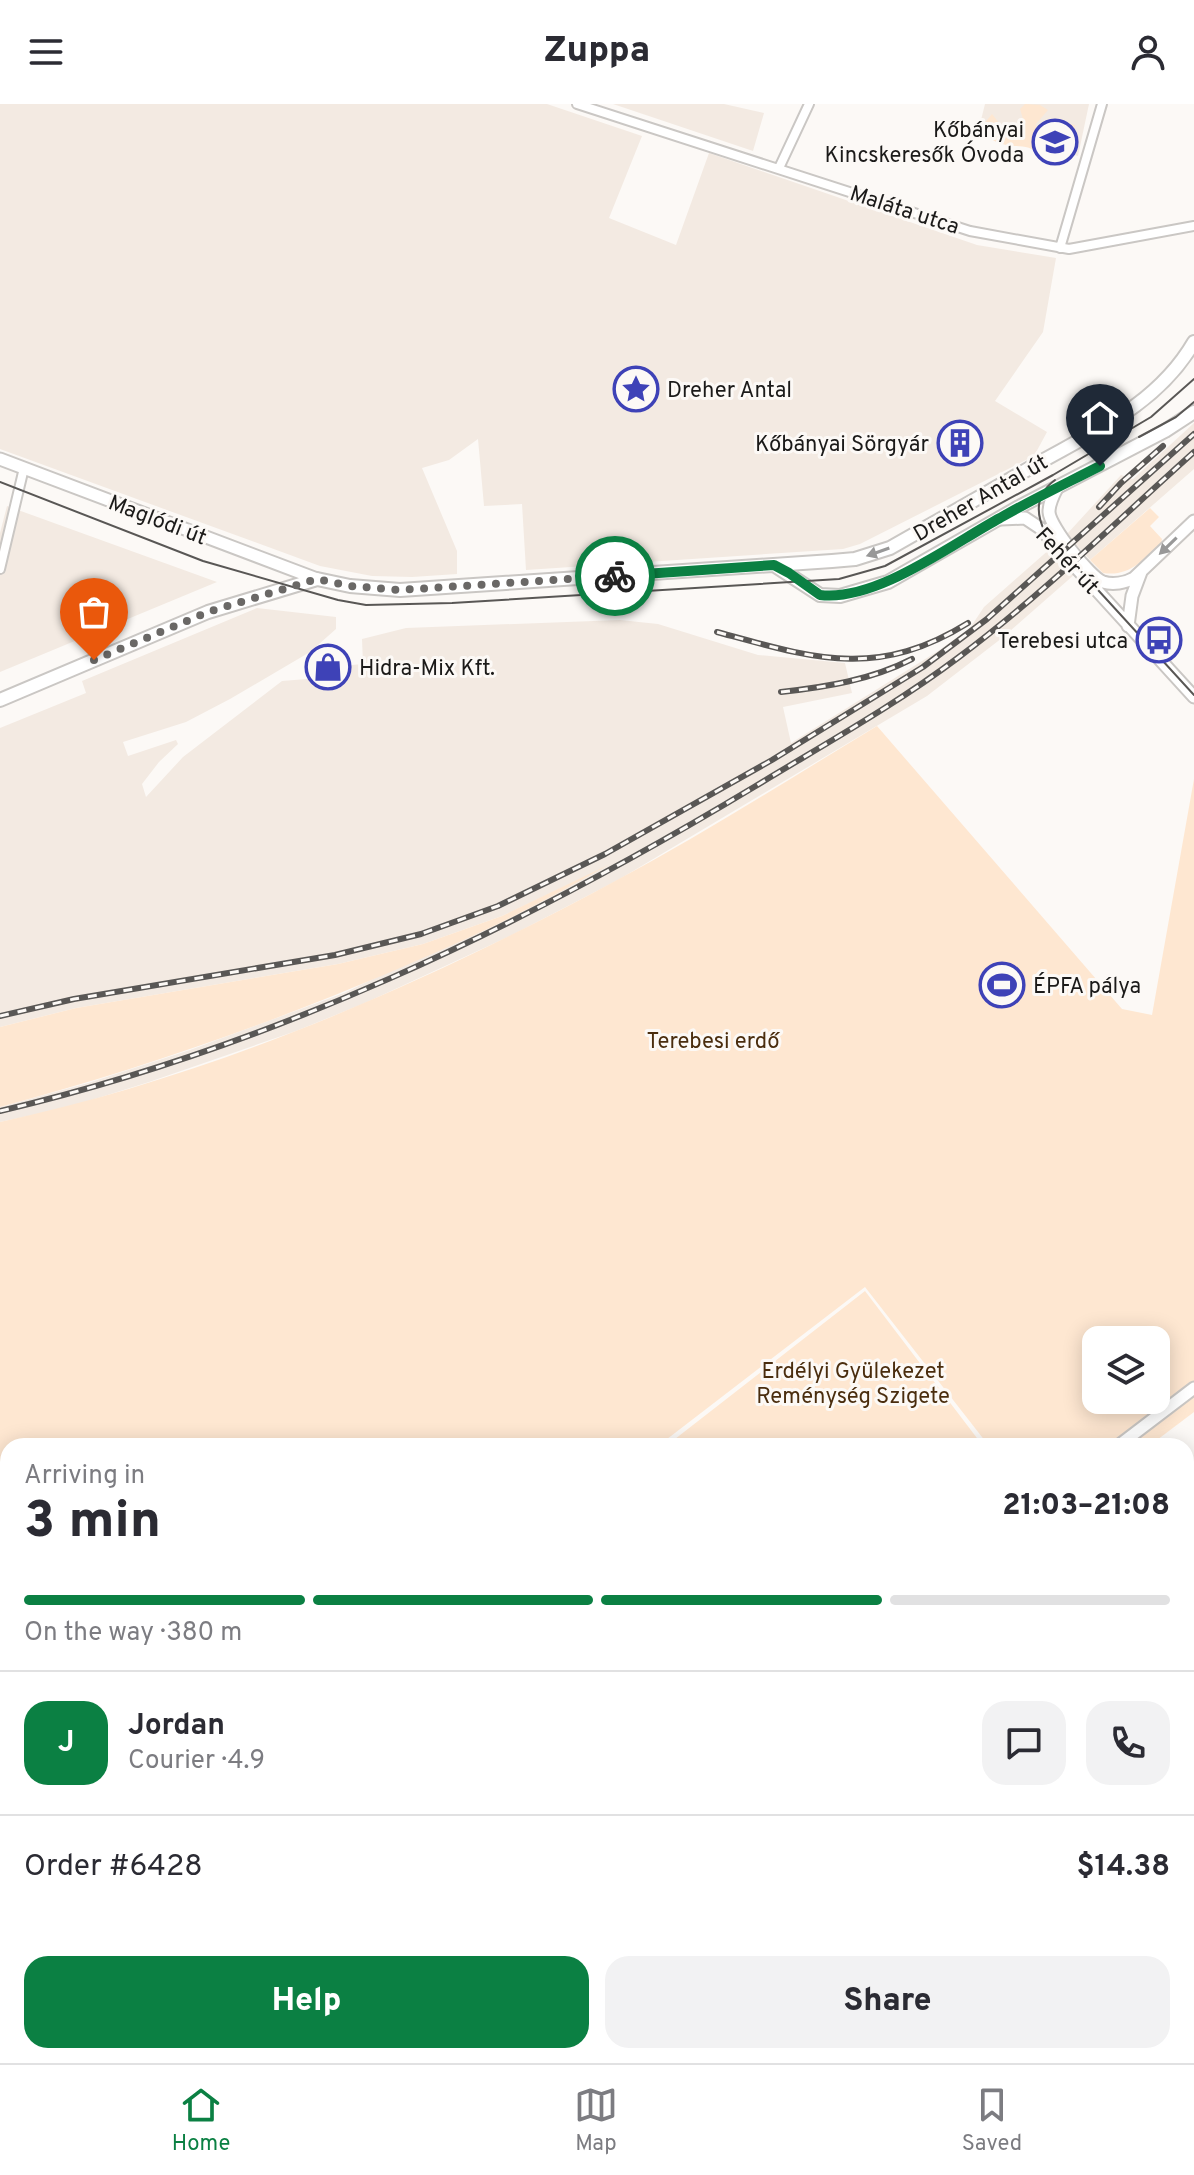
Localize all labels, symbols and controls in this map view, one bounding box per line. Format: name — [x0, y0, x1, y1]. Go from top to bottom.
text: Zuppa — [544, 29, 650, 75]
icon: menu — [24, 30, 68, 74]
icon: person — [1126, 30, 1170, 74]
place label: Kőbányai Kincskeresők Óvoda — [825, 118, 1024, 170]
school or university icon: Kőbányai Kincskeresők Óvoda — [1031, 118, 1079, 166]
street label: Maláta utca — [846, 181, 962, 242]
place icon: Dreher Antal — [612, 365, 660, 413]
place label: Dreher Antal — [667, 378, 792, 405]
pin — [1066, 384, 1134, 466]
icon: home — [1078, 396, 1122, 440]
building icon: Kőbányai Sörgyár — [936, 419, 984, 467]
place label: Kőbányai Sörgyár — [755, 432, 929, 459]
street label: Dreher Antal út — [909, 450, 1053, 549]
street label: Maglódi út — [104, 490, 210, 552]
street label: Fehér út — [1029, 523, 1104, 601]
courier — [575, 536, 655, 616]
one-way arrow — [1159, 536, 1178, 555]
one-way arrow — [866, 547, 890, 559]
icon: bike — [593, 554, 637, 598]
pin — [60, 578, 128, 660]
icon: bag — [72, 590, 116, 634]
bus stop icon: Terebesi utca — [1135, 616, 1183, 664]
place label: Terebesi utca — [997, 629, 1128, 656]
shop icon: Hidra-Mix Kft. — [304, 643, 352, 691]
place label: Hidra-Mix Kft. — [359, 656, 495, 683]
sports icon: ÉPFA pálya — [978, 961, 1026, 1009]
place label: ÉPFA pálya — [1033, 972, 1141, 1001]
park label: Terebesi erdő — [647, 1029, 780, 1056]
map controls — [1082, 1326, 1170, 1414]
button: layers — [1082, 1326, 1170, 1414]
park label: Erdélyi Gyülekezet Reménység Szigete — [756, 1359, 950, 1411]
text: Arriving in — [24, 1460, 145, 1493]
text: 21:03–21:08 — [1002, 1488, 1170, 1525]
text: 3 min — [24, 1490, 161, 1556]
text: On the way · 380 m — [24, 1617, 242, 1650]
button: chat — [982, 1701, 1066, 1785]
button: phone — [1086, 1701, 1170, 1785]
text: Jordan — [128, 1708, 225, 1745]
text: J — [58, 1725, 74, 1762]
text: Courier · 4.9 — [128, 1745, 265, 1778]
text: Order #6428 — [24, 1849, 203, 1886]
text: $14.38 — [1077, 1849, 1170, 1886]
button: Help — [24, 1956, 589, 2048]
button: Share — [605, 1956, 1170, 2048]
tab: Home — [172, 2083, 230, 2158]
tab: Map — [574, 2083, 618, 2158]
tab: Saved — [962, 2083, 1022, 2158]

